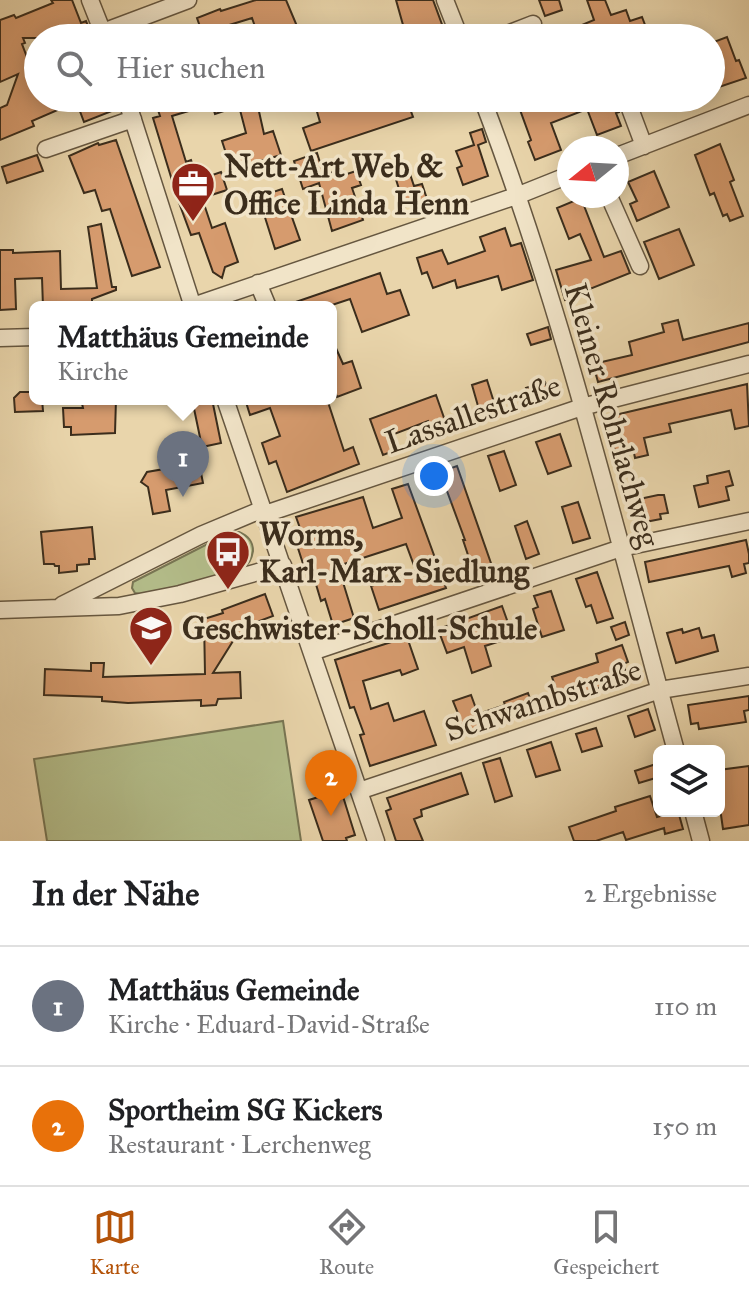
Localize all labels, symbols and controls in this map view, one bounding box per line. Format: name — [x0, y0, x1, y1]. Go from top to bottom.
search box — [24, 24, 725, 112]
icon: search — [52, 46, 96, 90]
text: Hier suchen — [116, 50, 265, 86]
north arrow — [557, 136, 629, 208]
place label: Nett-Art Web & Office Linda Henn — [224, 147, 470, 223]
office icon: Nett-Art Web & Office Linda Henn — [169, 160, 217, 223]
street label: Kleiner Rohrlachweg — [556, 278, 669, 553]
popup — [29, 301, 337, 405]
text: Matthäus Gemeinde — [57, 319, 309, 355]
text: Kirche — [57, 355, 129, 387]
street label: Lassallestraße — [380, 366, 566, 462]
pin: 1 — [157, 431, 209, 497]
your location — [414, 456, 454, 496]
place label: Worms, Karl-Marx-Siedlung — [259, 515, 530, 591]
bus stop icon: Worms, Karl-Marx-Siedlung — [204, 528, 252, 591]
school or university icon: Geschwister-Scholl-Schule — [127, 604, 175, 667]
place label: Geschwister-Scholl-Schule — [182, 609, 537, 648]
street label: Schwambstraße — [440, 650, 646, 750]
map controls — [653, 745, 725, 817]
button: layers — [653, 745, 725, 817]
pin: 2 — [305, 750, 357, 816]
text: In der Nähe — [32, 873, 199, 914]
text: 2 Ergebnisse — [584, 877, 717, 909]
text: Matthäus Gemeinde — [108, 972, 360, 1008]
text: 1 — [53, 990, 63, 1022]
text: 110 m — [654, 990, 717, 1022]
text: Kirche · Eduard-David-Straße — [108, 1008, 430, 1040]
text: Sportheim SG Kickers — [108, 1092, 382, 1128]
text: 2 — [52, 1110, 64, 1142]
text: 150 m — [652, 1110, 717, 1142]
text: Restaurant · Lerchenweg — [108, 1128, 371, 1160]
tab: Karte — [90, 1205, 140, 1280]
tab: Route — [319, 1205, 374, 1280]
tab: Gespeichert — [553, 1205, 659, 1280]

